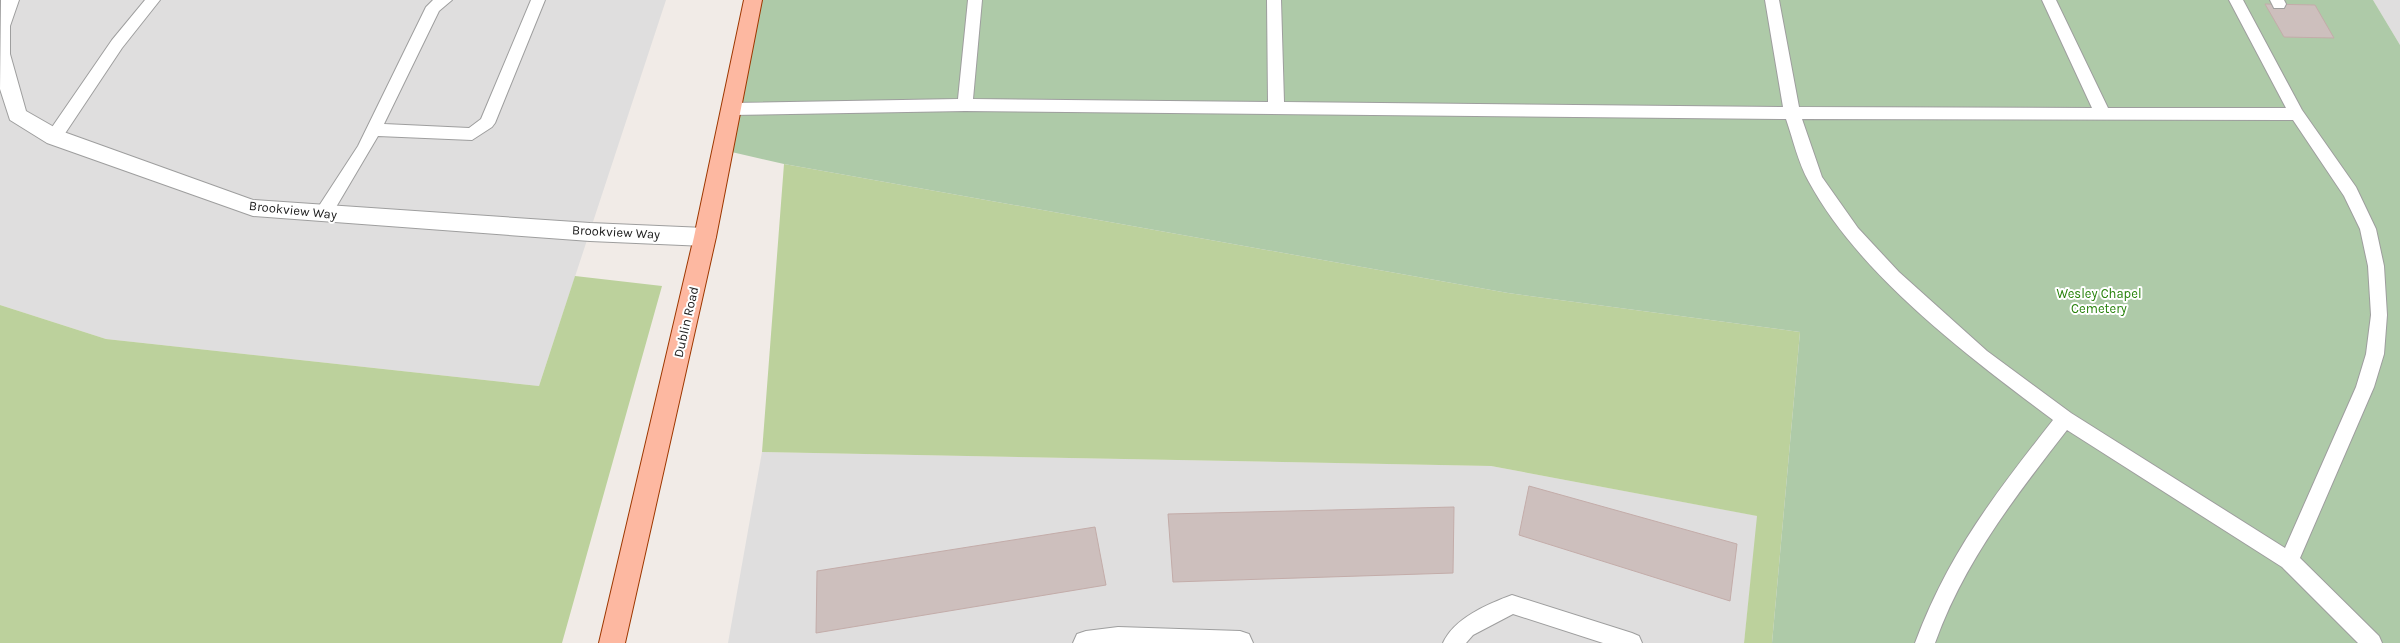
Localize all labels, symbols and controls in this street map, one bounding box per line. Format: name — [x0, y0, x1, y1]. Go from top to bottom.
street label: Brookview Way — [248, 198, 338, 222]
street label: Brookview Way — [572, 222, 660, 242]
street label: Dublin Road — [671, 285, 701, 359]
park label: Wesley Chapel Cemetery — [2056, 286, 2142, 316]

